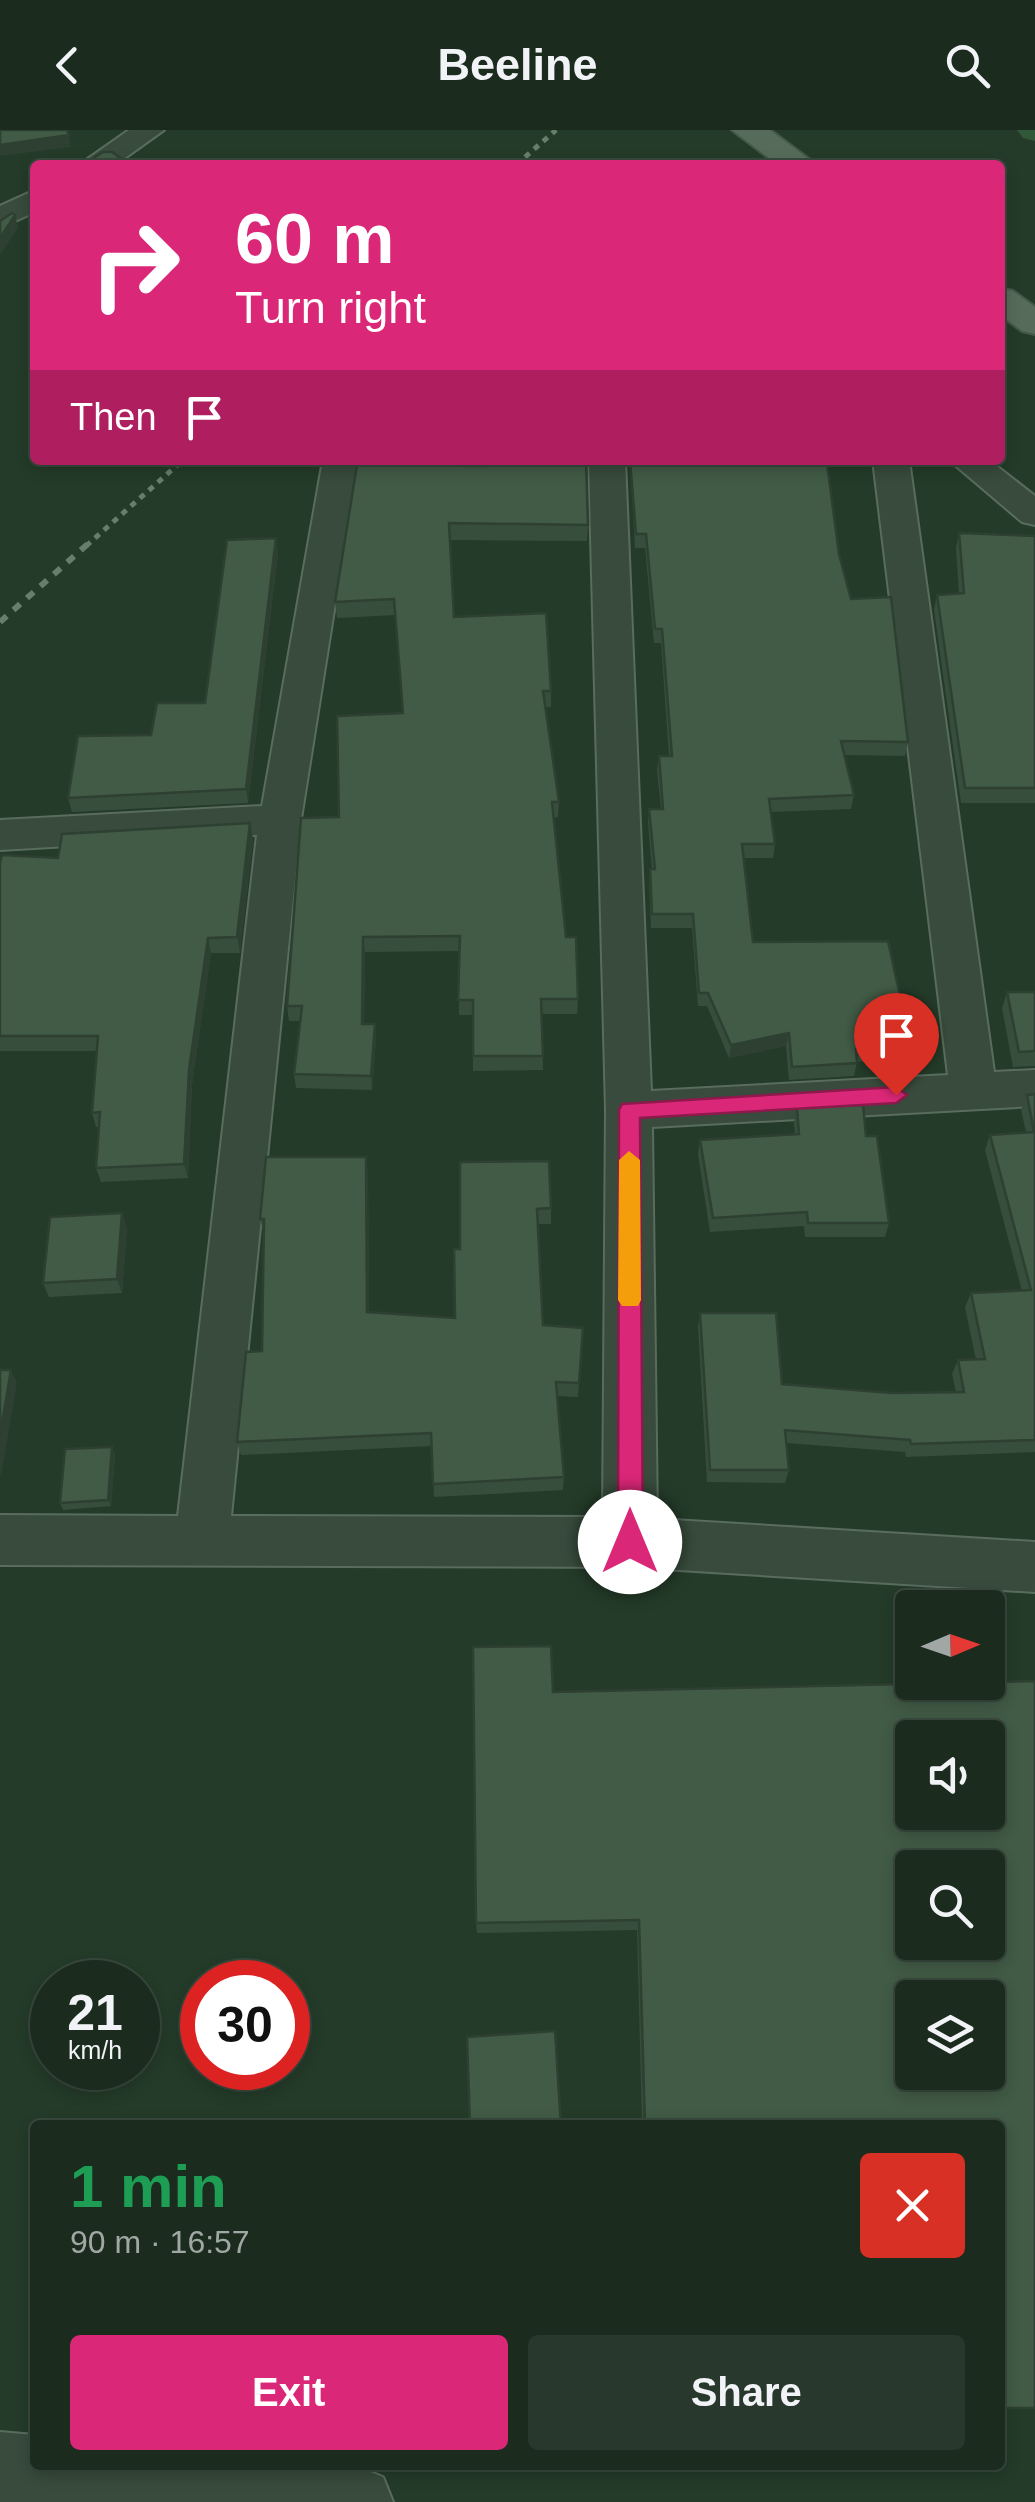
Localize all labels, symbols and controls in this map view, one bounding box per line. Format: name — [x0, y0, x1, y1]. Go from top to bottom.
icon: back — [40, 38, 95, 93]
icon: search — [940, 38, 995, 93]
text: Beeline — [437, 39, 598, 90]
icon: right — [70, 200, 200, 330]
text: 60 m — [235, 200, 395, 278]
text: Turn right — [235, 282, 426, 333]
icon: arrive — [177, 390, 232, 445]
text: Then — [70, 396, 157, 438]
pin — [854, 993, 939, 1096]
icon: arrive — [869, 1008, 924, 1063]
position arrow — [578, 1490, 682, 1594]
north arrow — [895, 1590, 1005, 1700]
map controls — [895, 1590, 1005, 2090]
button: sound — [895, 1720, 1005, 1830]
button: search — [895, 1850, 1005, 1960]
speed limit sign: 30 — [180, 1960, 310, 2090]
button: layers — [895, 1980, 1005, 2090]
text: 21 — [67, 1985, 123, 2041]
text: km/h — [68, 2036, 122, 2064]
text: 1 min — [70, 2153, 227, 2220]
button: close — [860, 2153, 965, 2258]
text: 90 m · 16:57 — [70, 2224, 250, 2260]
button: Exit — [70, 2335, 508, 2450]
button: Share — [528, 2335, 965, 2450]

